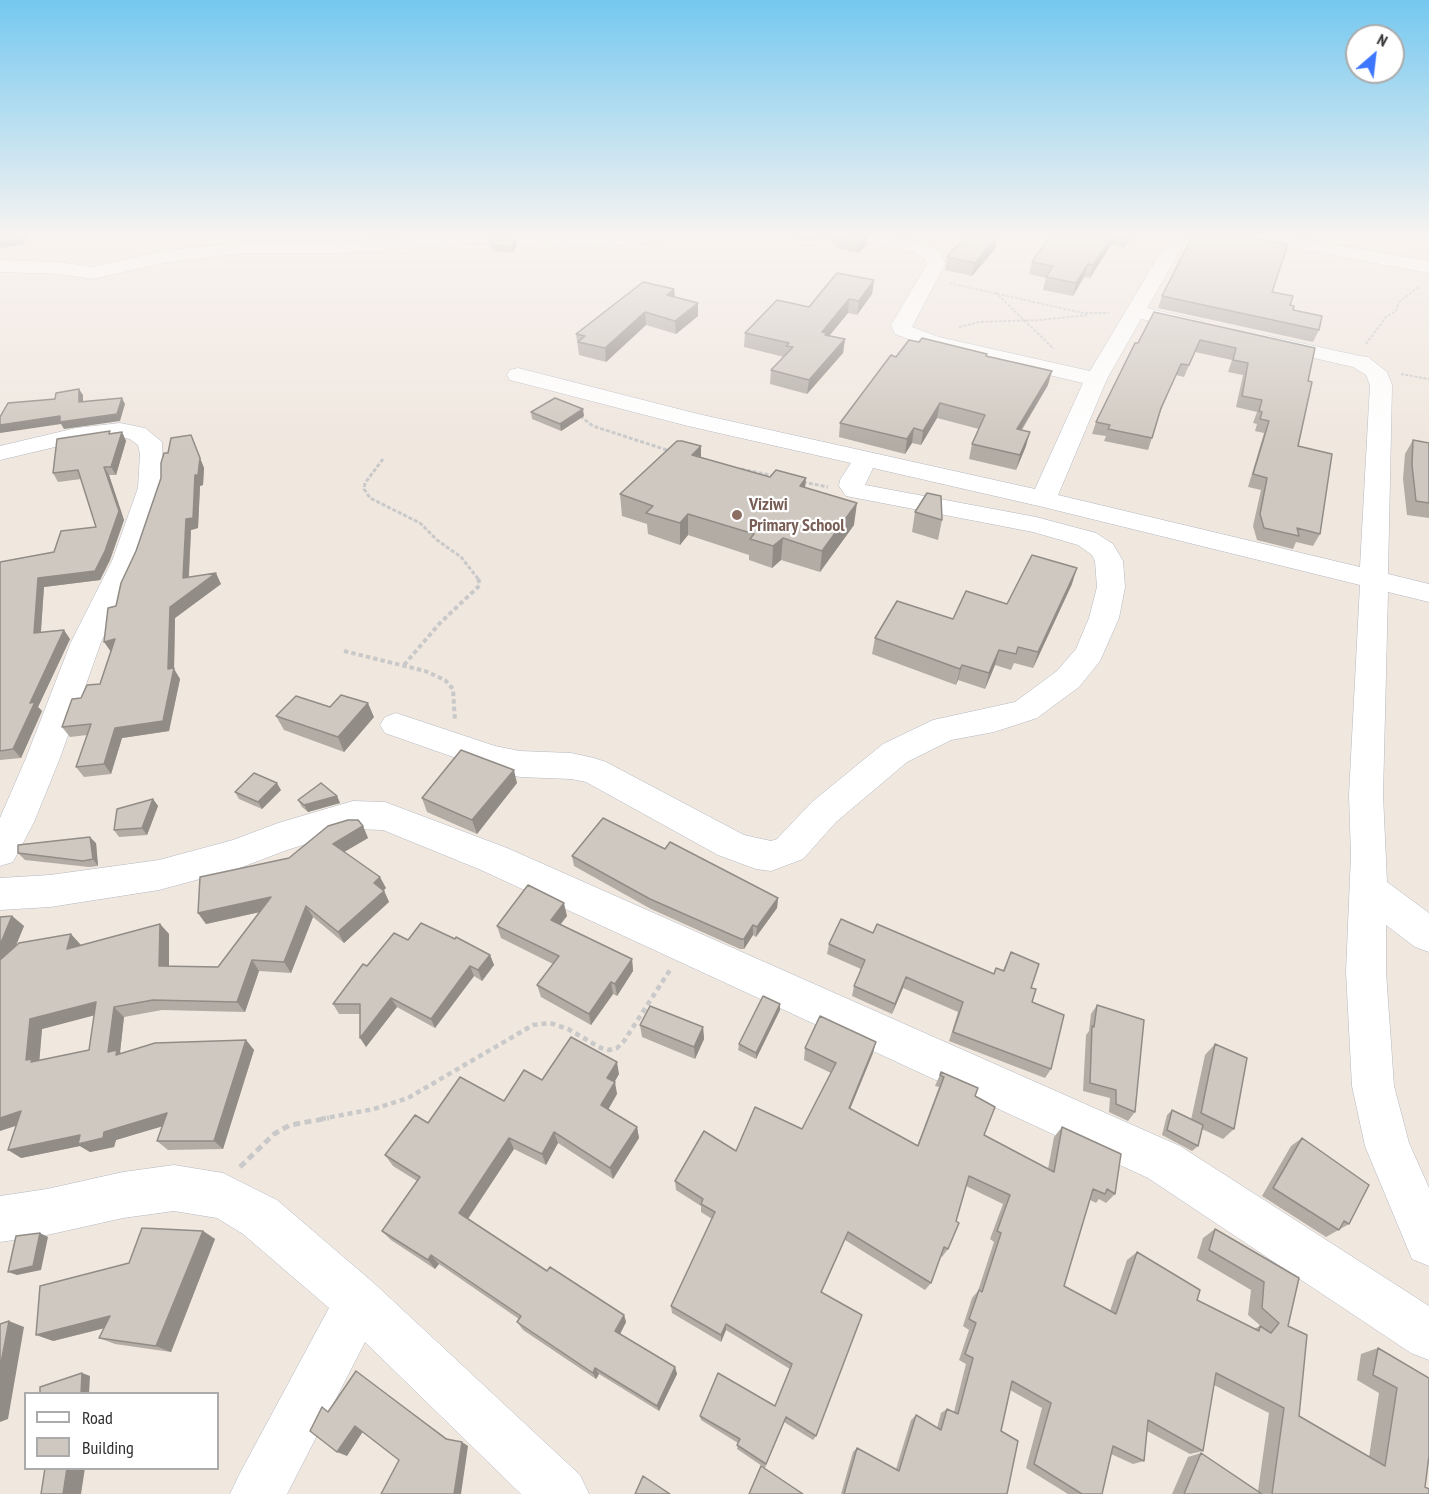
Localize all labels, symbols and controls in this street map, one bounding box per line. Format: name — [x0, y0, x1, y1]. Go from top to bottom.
north arrow — [1345, 24, 1405, 84]
text: N — [1374, 29, 1391, 51]
place label: Viziwi Primary School — [749, 494, 845, 536]
marker: Viziwi Primary School — [730, 508, 744, 522]
legend — [24, 1392, 219, 1470]
text: Road — [82, 1406, 113, 1429]
text: Building — [82, 1436, 134, 1459]

